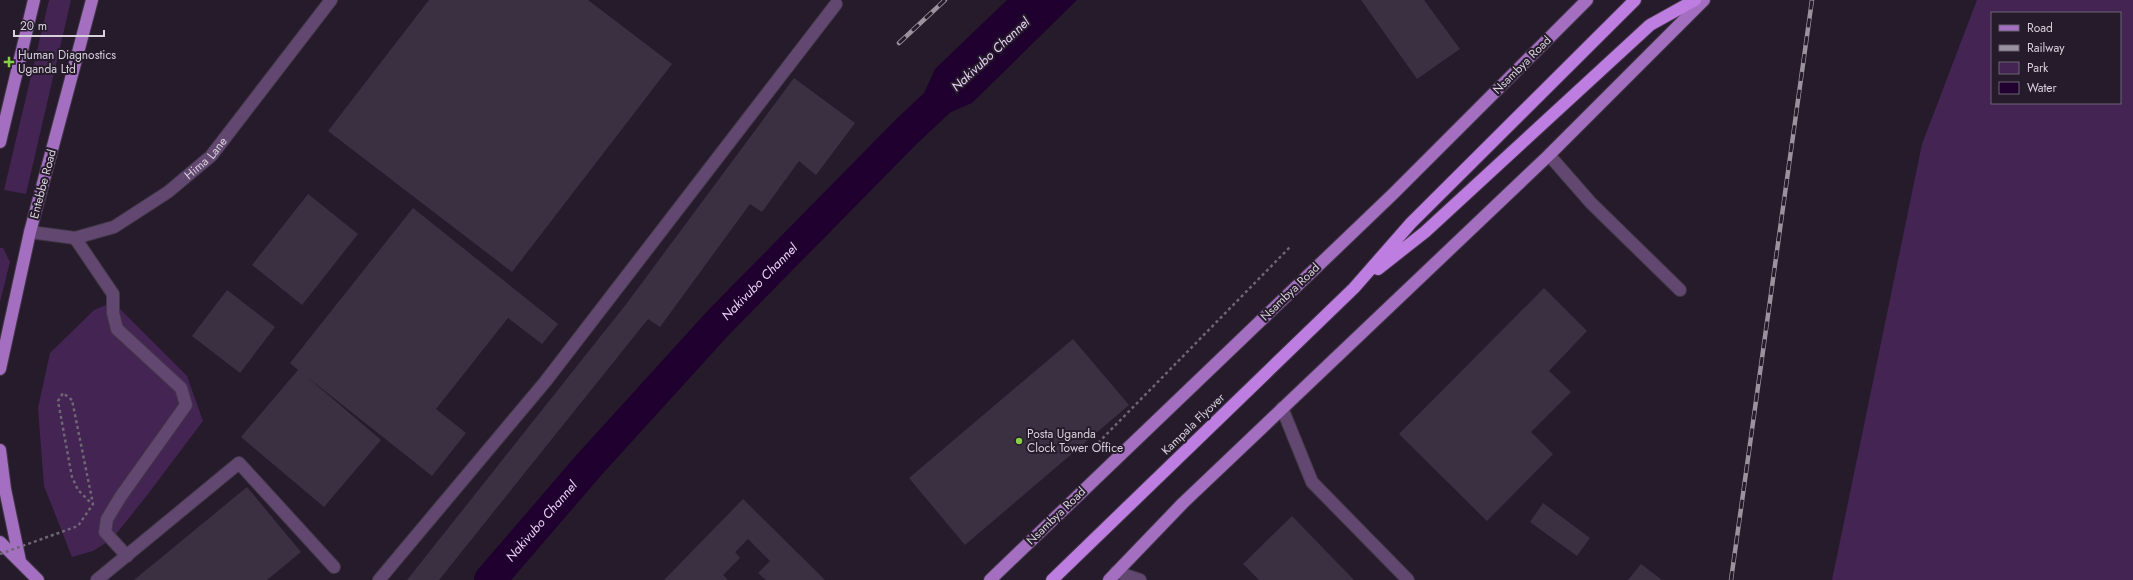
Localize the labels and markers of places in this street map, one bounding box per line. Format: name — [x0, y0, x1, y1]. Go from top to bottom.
place label: Human Diagnostics Uganda Ltd — [18, 46, 116, 78]
marker: Human Diagnostics Uganda Ltd — [3, 56, 15, 68]
place label: Posta Uganda Clock Tower Office — [1027, 425, 1123, 457]
marker: Posta Uganda Clock Tower Office — [1014, 436, 1024, 446]

